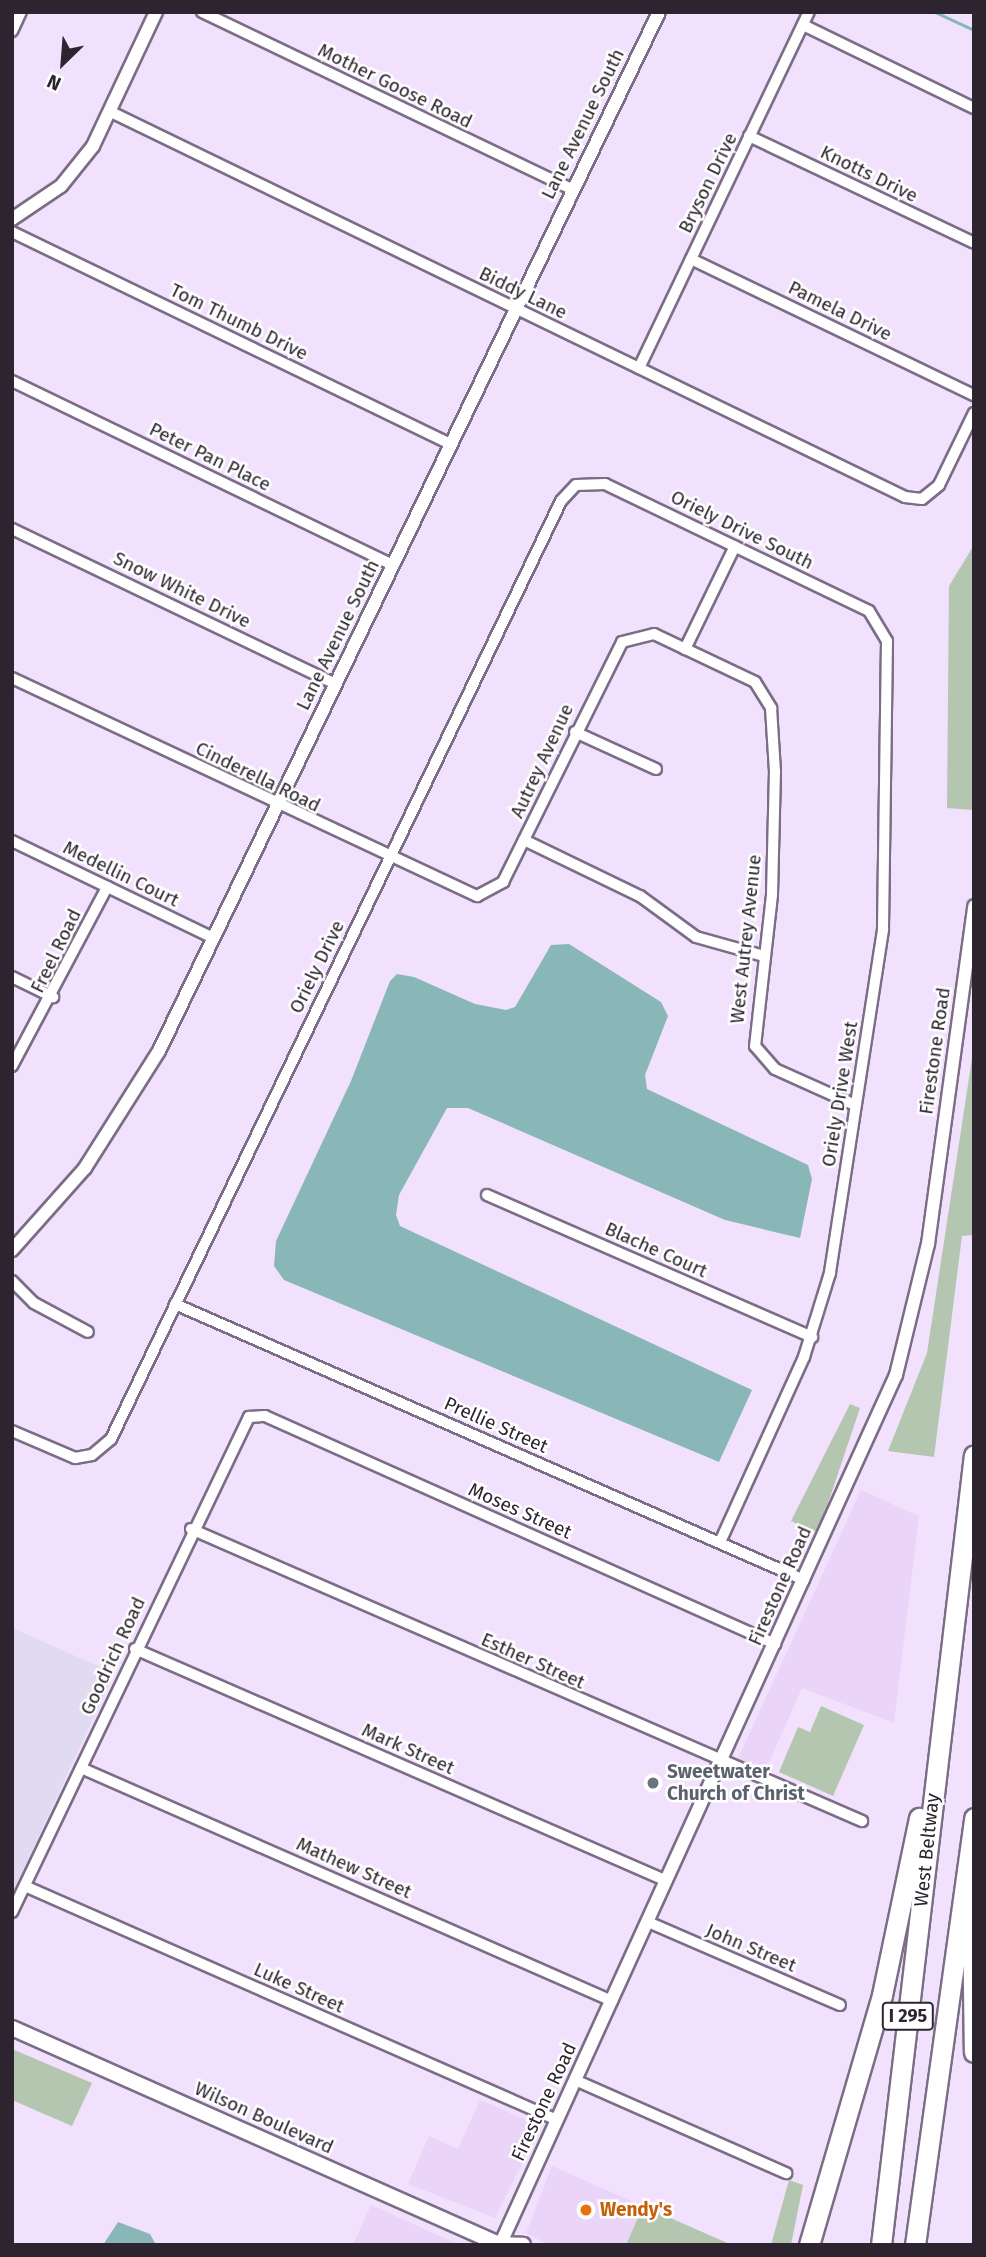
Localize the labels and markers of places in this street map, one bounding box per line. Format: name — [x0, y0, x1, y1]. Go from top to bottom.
place label: Sweetwater Church of Christ — [667, 1761, 805, 1805]
marker: Sweetwater Church of Christ — [645, 1775, 661, 1791]
place label: Wendy's — [600, 2199, 672, 2221]
marker: Wendy's — [578, 2202, 594, 2218]

